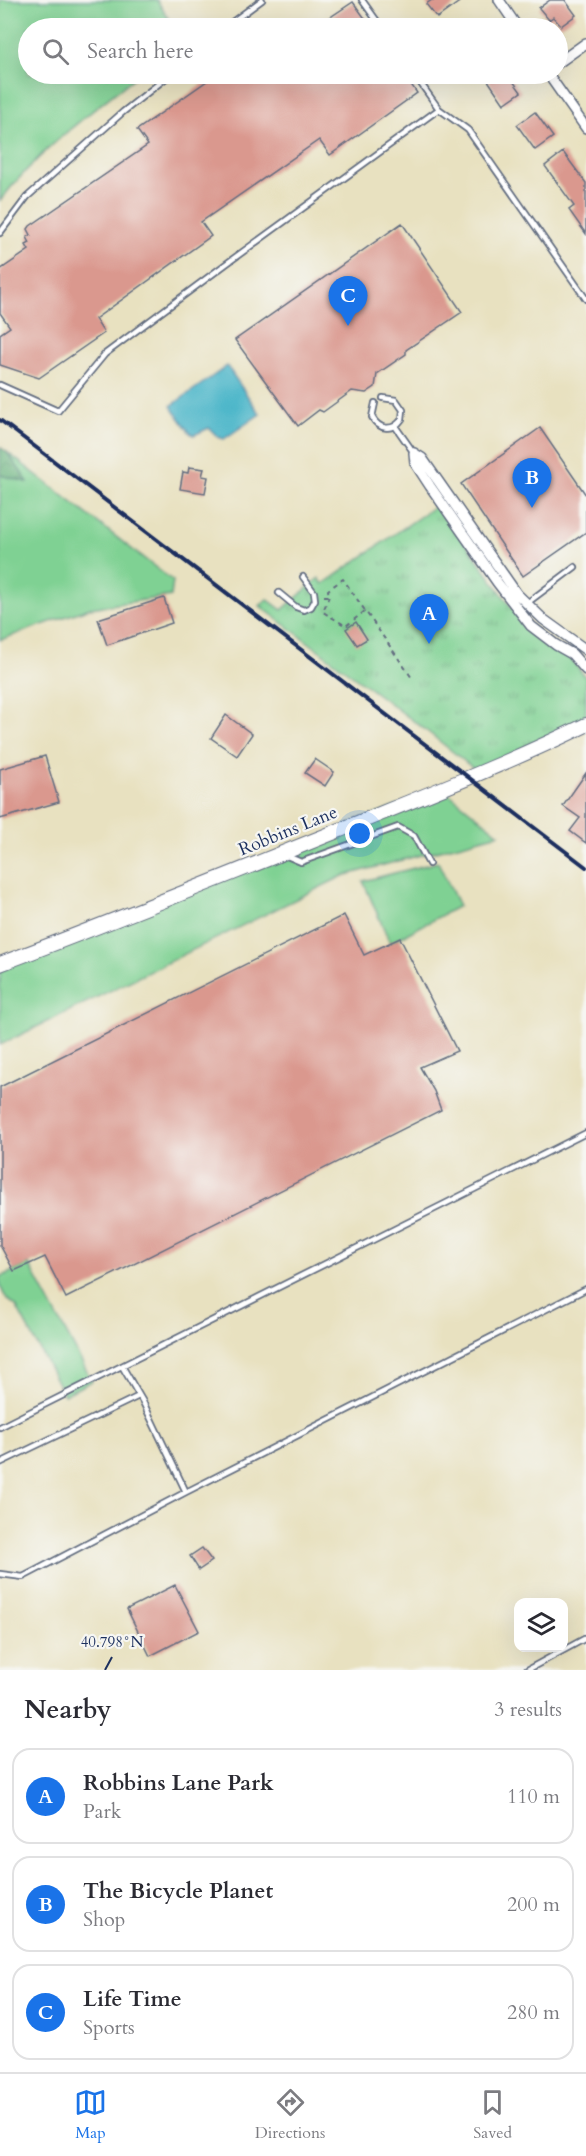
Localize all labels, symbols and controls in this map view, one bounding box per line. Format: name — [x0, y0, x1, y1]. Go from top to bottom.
search box — [18, 18, 568, 84]
icon: search — [39, 35, 72, 68]
text: Search here — [87, 36, 194, 66]
pin: C — [328, 276, 368, 326]
pin: B — [512, 458, 552, 508]
pin: A — [410, 594, 448, 644]
street label: Robbins Lane — [235, 800, 341, 862]
your location — [345, 819, 374, 848]
map controls — [514, 1598, 568, 1652]
button: layers — [514, 1598, 568, 1652]
text: 40.798°N — [81, 1632, 144, 1652]
text: Nearby — [24, 1692, 112, 1727]
text: 3 results — [494, 1696, 562, 1723]
text: Robbins Lane Park — [83, 1768, 274, 1798]
text: A — [38, 1783, 53, 1810]
text: 110 m — [507, 1783, 560, 1810]
text: Park — [83, 1798, 121, 1825]
text: The Bicycle Planet — [83, 1876, 273, 1906]
text: B — [38, 1891, 53, 1918]
text: 200 m — [507, 1891, 560, 1918]
text: Shop — [83, 1906, 125, 1933]
text: Life Time — [83, 1984, 182, 2014]
text: C — [38, 1999, 53, 2026]
text: 280 m — [507, 1999, 560, 2026]
text: Sports — [83, 2014, 135, 2041]
tab: Map — [74, 2086, 107, 2144]
tab: Directions — [255, 2086, 325, 2144]
tab: Saved — [473, 2086, 512, 2144]

